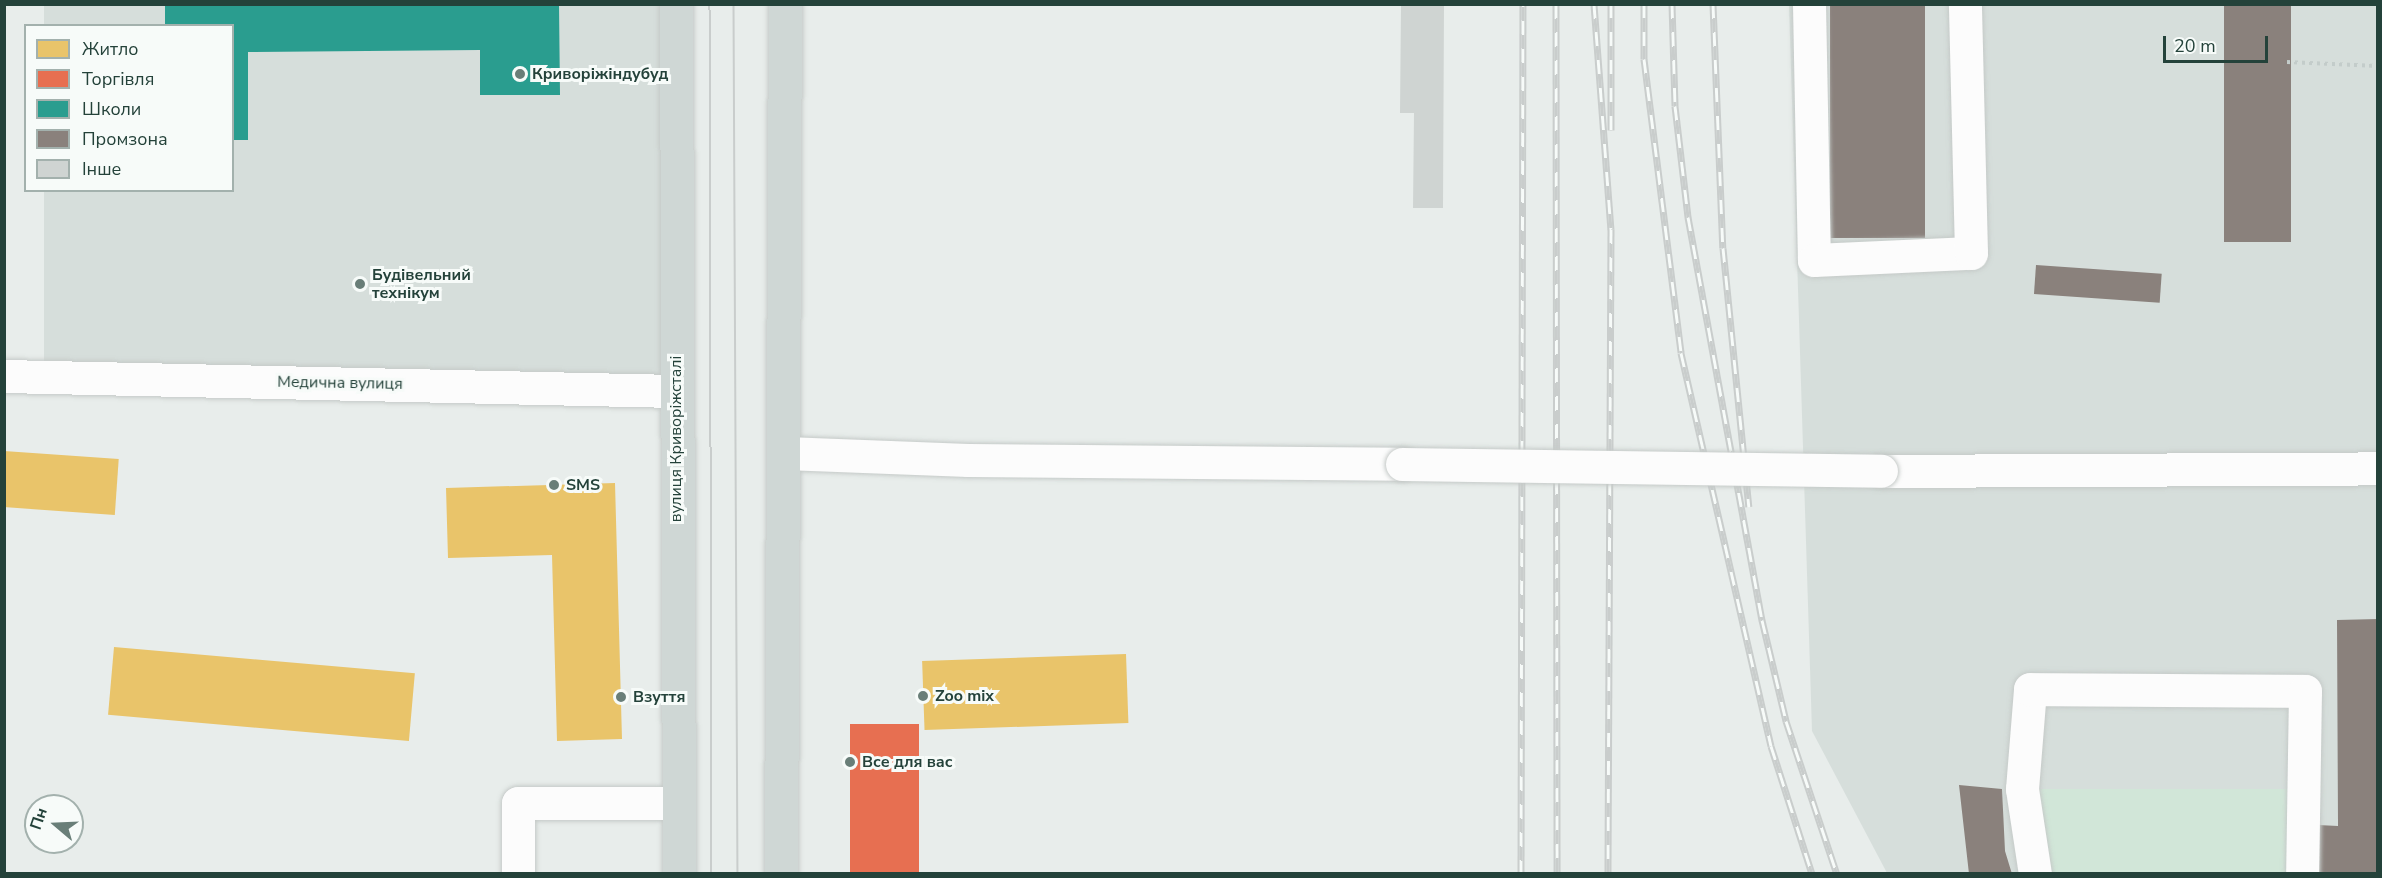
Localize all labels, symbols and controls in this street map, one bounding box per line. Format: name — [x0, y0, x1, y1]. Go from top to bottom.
legend — [24, 24, 234, 192]
scale bar — [2166, 24, 2271, 62]
text: 20 m — [2174, 34, 2216, 58]
text: Житло — [82, 37, 138, 61]
place label: Криворіжіндубуд — [532, 64, 668, 84]
text: Торгівля — [82, 67, 154, 91]
marker: Криворіжіндубуд — [513, 67, 527, 81]
text: Школи — [82, 97, 141, 121]
text: Промзона — [82, 127, 168, 151]
text: Інше — [82, 157, 121, 181]
place label: Будівельний технікум — [372, 265, 471, 303]
marker: Будівельний технікум — [353, 277, 367, 291]
street label: вулиця Криворіжсталі — [666, 356, 686, 522]
street label: Медична вулиця — [277, 372, 403, 394]
place label: SMS — [566, 475, 600, 495]
marker: SMS — [547, 478, 561, 492]
place label: Zoo mix — [935, 686, 994, 706]
place label: Взуття — [633, 687, 685, 707]
marker: Zoo mix — [916, 689, 930, 703]
marker: Взуття — [614, 690, 628, 704]
place label: Все для вас — [862, 752, 953, 772]
marker: Все для вас — [843, 755, 857, 769]
north arrow — [24, 794, 84, 854]
text: Пн — [25, 805, 53, 833]

